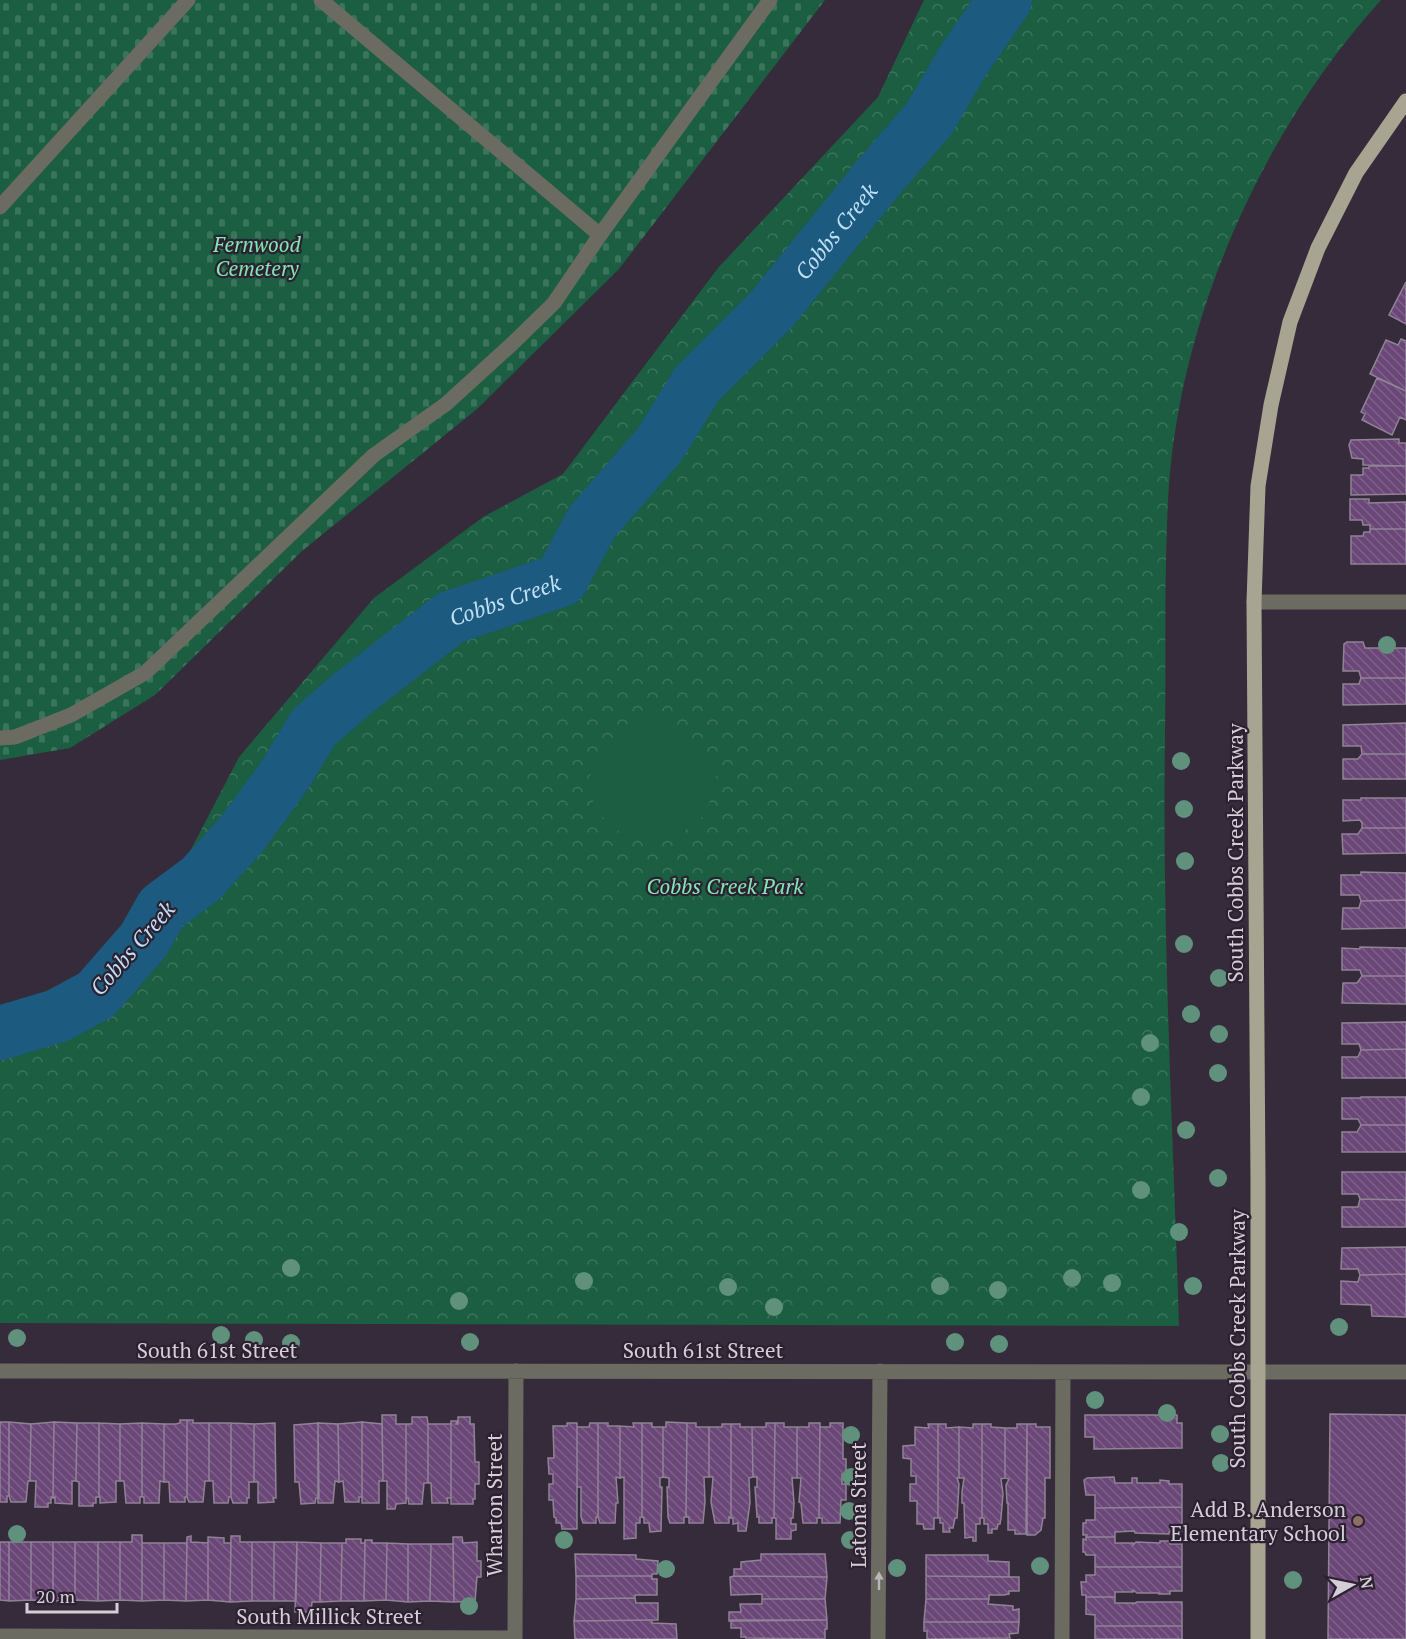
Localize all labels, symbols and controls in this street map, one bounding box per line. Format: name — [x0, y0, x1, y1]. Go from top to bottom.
water label: Cobbs Creek — [788, 177, 883, 285]
park label: Fernwood Cemetery — [212, 230, 301, 282]
water label: Cobbs Creek — [445, 567, 564, 632]
street label: South Cobbs Creek Parkway — [1221, 723, 1249, 983]
park label: Cobbs Creek Park — [647, 872, 804, 900]
water label: Cobbs Creek — [83, 895, 181, 1001]
street label: South Cobbs Creek Parkway — [1223, 1209, 1251, 1469]
street label: South 61st Street — [137, 1336, 297, 1364]
street label: South 61st Street — [623, 1336, 783, 1364]
street label: Wharton Street — [480, 1433, 508, 1577]
street label: Latona Street — [844, 1442, 872, 1568]
place label: Add B. Anderson Elementary School — [1170, 1495, 1347, 1547]
marker: Add B. Anderson Elementary School — [1351, 1514, 1365, 1528]
north arrow — [1322, 1555, 1382, 1615]
one-way arrow — [874, 1571, 883, 1590]
text: N — [1355, 1575, 1379, 1590]
scale bar — [27, 1576, 117, 1614]
text: 20 m — [36, 1584, 76, 1608]
street label: South Millick Street — [236, 1602, 422, 1630]

